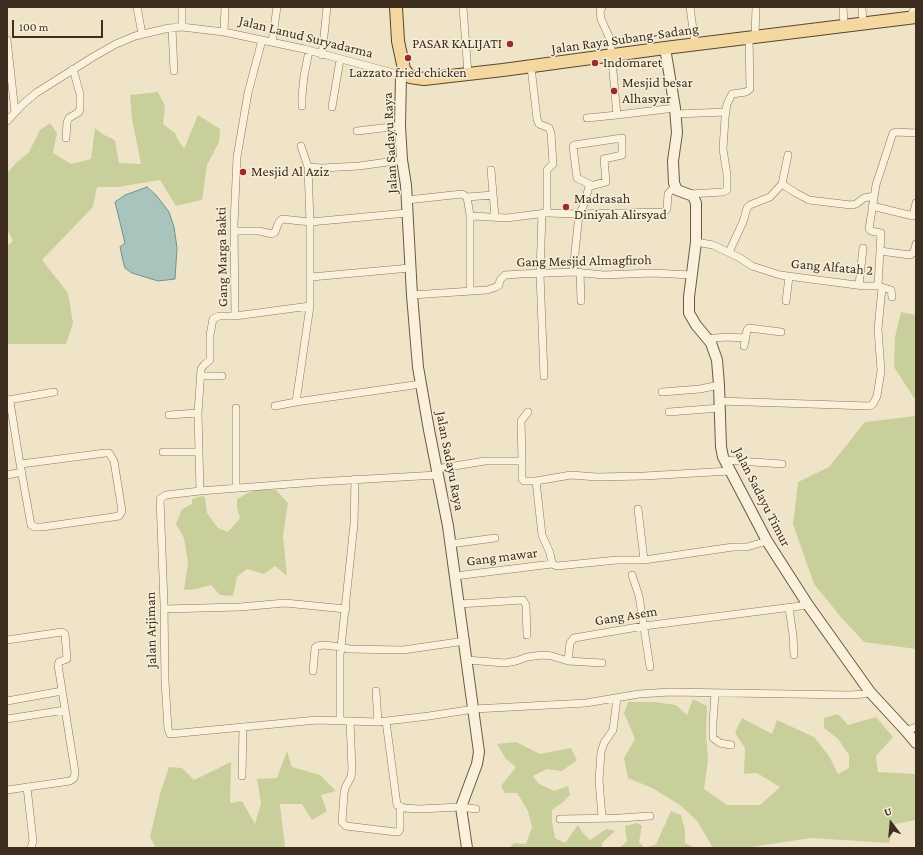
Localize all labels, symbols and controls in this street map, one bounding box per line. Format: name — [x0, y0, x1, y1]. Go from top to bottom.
scale bar — [14, 12, 105, 38]
street label: Jalan Lanud Suryadarma — [237, 12, 375, 62]
text: 100 m — [19, 20, 48, 34]
street label: Jalan Raya Subang-Sadang — [550, 20, 700, 58]
place label: PASAR KALIJATI — [412, 36, 502, 52]
marker: PASAR KALIJATI — [505, 39, 515, 49]
marker: Lazzato fried chicken — [403, 53, 413, 63]
place label: Indomaret — [603, 55, 662, 71]
marker: Indomaret — [590, 58, 600, 68]
place label: Lazzato fried chicken — [349, 65, 467, 81]
place label: Mesjid besar Alhasyar — [622, 75, 693, 108]
marker: Mesjid besar Alhasyar — [609, 86, 619, 96]
street label: Jalan Sadayu Raya — [379, 92, 401, 194]
place label: Mesjid Al Aziz — [251, 164, 329, 180]
marker: Mesjid Al Aziz — [238, 167, 248, 177]
place label: Madrasah Diniyah Alirsyad — [574, 191, 667, 224]
marker: Madrasah Diniyah Alirsyad — [561, 202, 571, 212]
street label: Gang Marga Bakti — [213, 207, 231, 307]
street label: Gang Mesjid Almagfiroh — [516, 251, 652, 271]
street label: Gang Alfatah 2 — [790, 255, 874, 279]
street label: Jalan Sadayu Raya — [432, 410, 468, 512]
street label: Jalan Sadayu Timur — [730, 445, 794, 549]
street label: Gang mawar — [465, 544, 539, 570]
street label: Jalan Arjiman — [142, 592, 160, 668]
street label: Gang Asem — [594, 603, 658, 629]
north arrow — [871, 803, 911, 843]
text: U — [882, 805, 893, 818]

